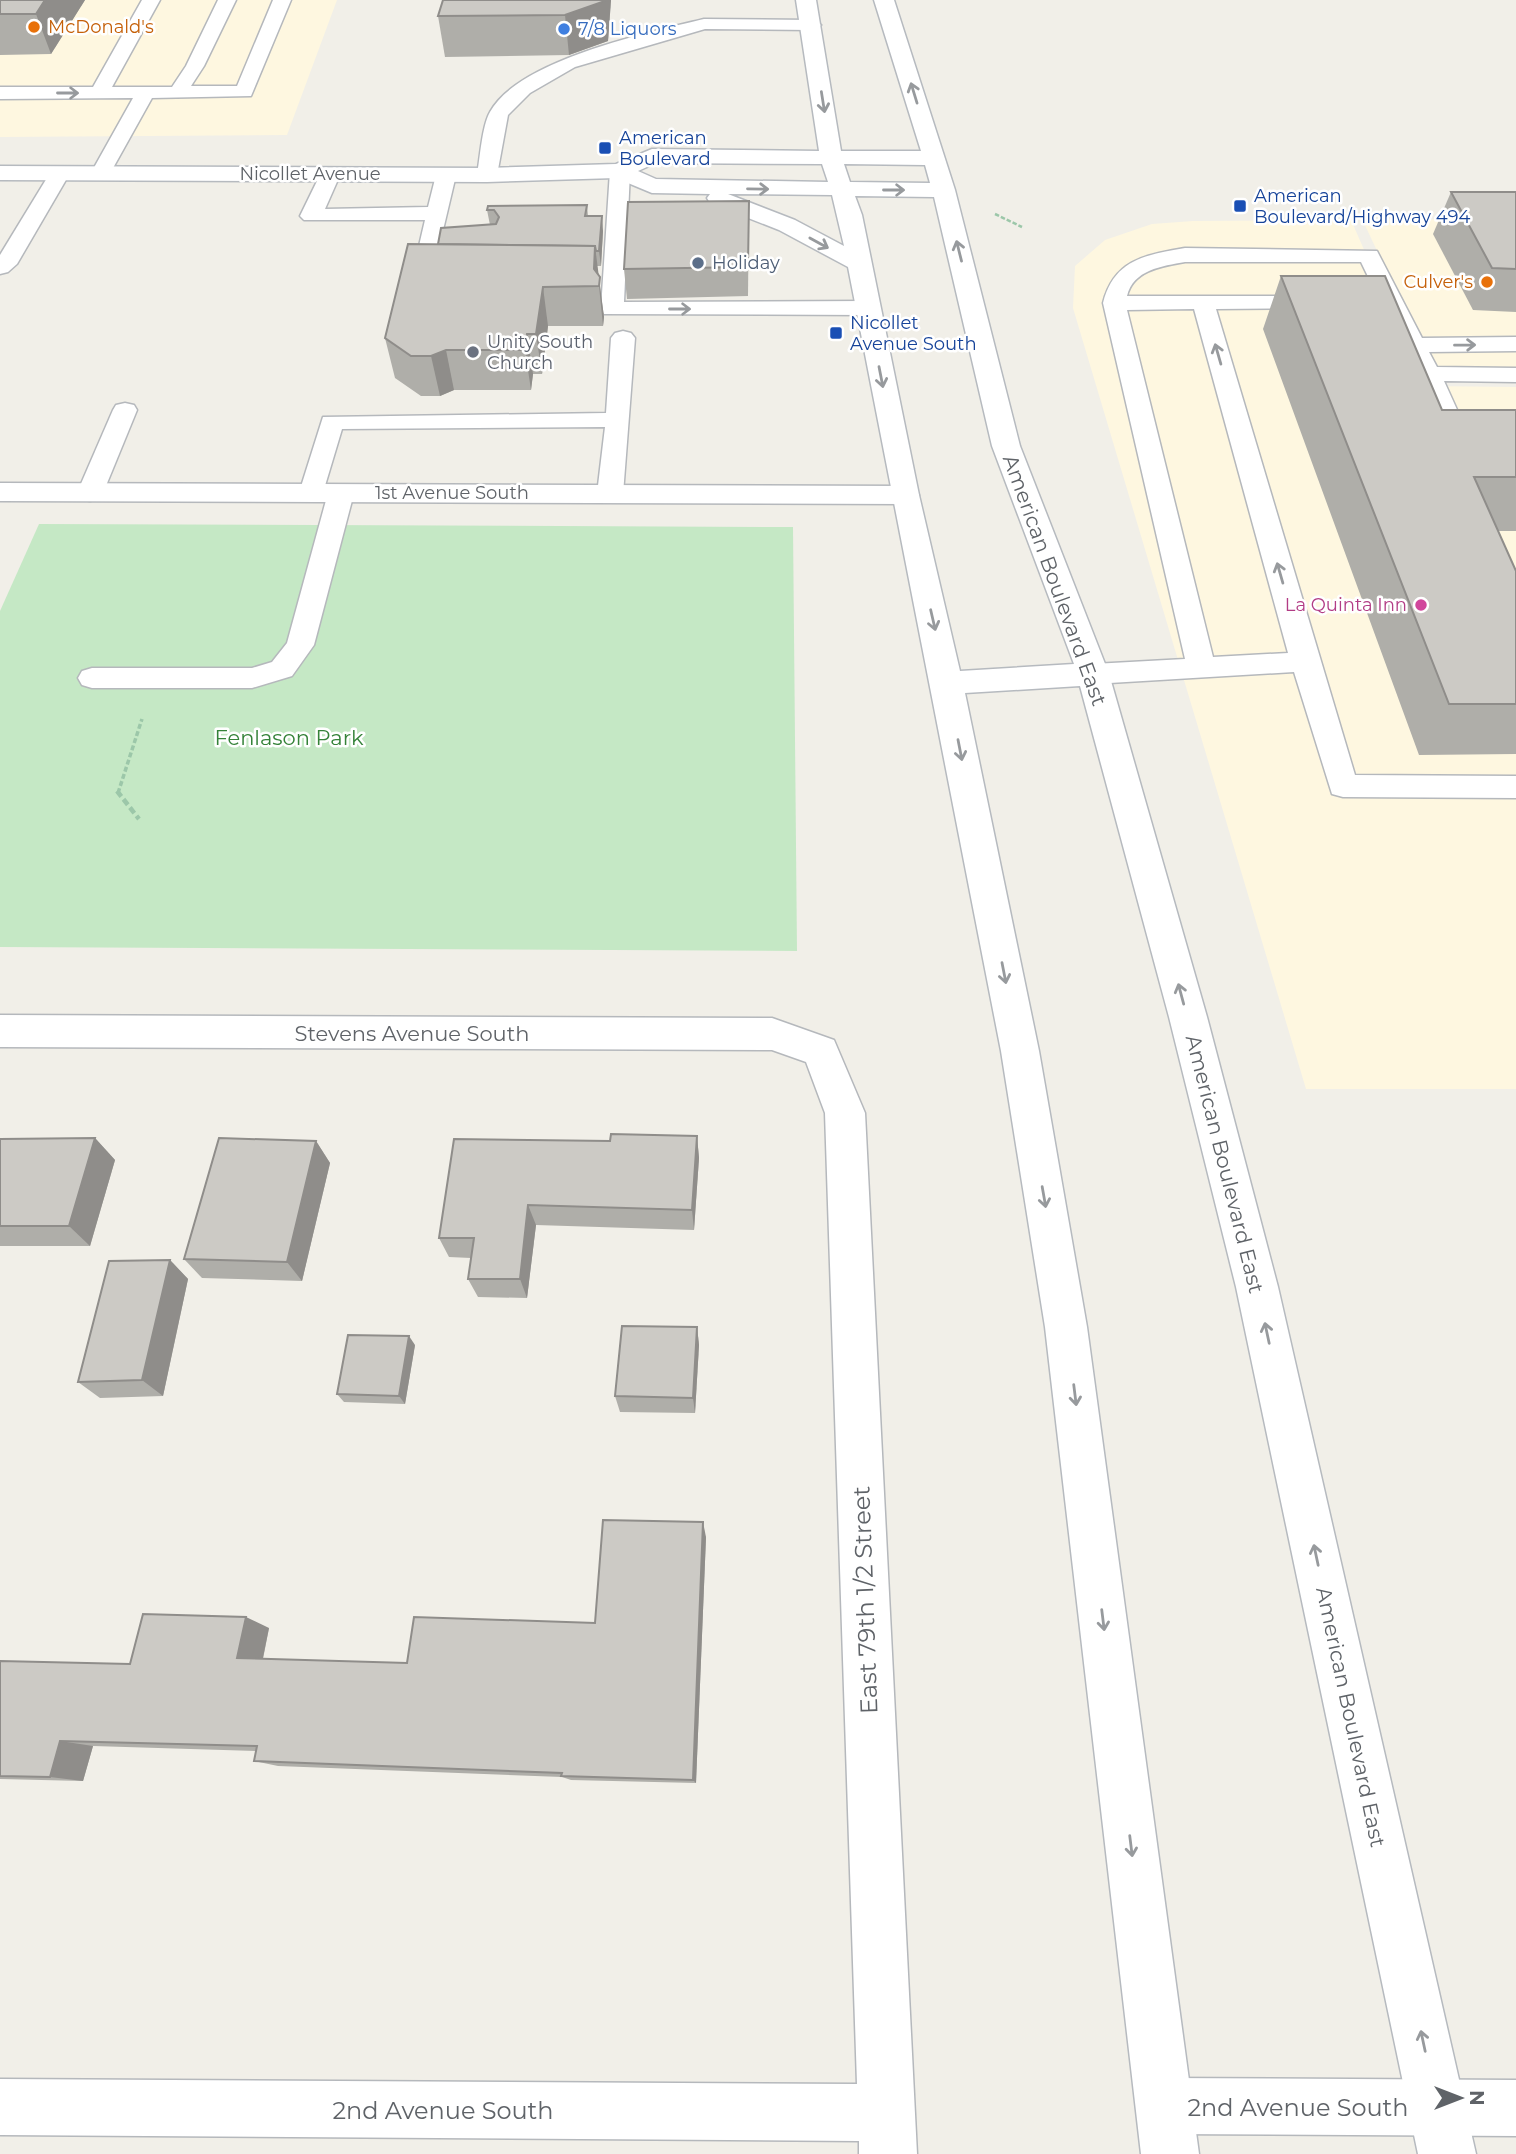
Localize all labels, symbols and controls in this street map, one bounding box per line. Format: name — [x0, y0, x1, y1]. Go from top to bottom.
place label: McDonald's — [48, 16, 154, 38]
place label: 7/8 Liquors — [578, 18, 677, 40]
marker: McDonald's — [26, 19, 42, 35]
marker: 7/8 Liquors — [556, 21, 572, 37]
one-way arrow — [907, 82, 920, 104]
one-way arrow — [56, 86, 79, 100]
one-way arrow — [817, 90, 830, 113]
place label: American Boulevard — [619, 127, 711, 170]
marker: American Boulevard — [597, 140, 613, 156]
street label: Nicollet Avenue — [239, 163, 381, 185]
one-way arrow — [746, 182, 769, 195]
one-way arrow — [882, 183, 905, 197]
place label: American Boulevard/Highway 494 — [1254, 185, 1470, 228]
marker: American Boulevard/Highway 494 — [1232, 198, 1248, 214]
one-way arrow — [809, 236, 829, 250]
one-way arrow — [952, 241, 965, 263]
place label: Holiday — [712, 252, 780, 274]
marker: Holiday — [690, 255, 706, 271]
place label: Culver's — [1404, 271, 1473, 293]
marker: Culver's — [1479, 274, 1495, 290]
one-way arrow — [668, 302, 691, 316]
place label: Nicollet Avenue South — [850, 312, 977, 355]
marker: Nicollet Avenue South — [828, 325, 844, 341]
place label: Unity South Church — [487, 331, 593, 374]
one-way arrow — [1453, 338, 1476, 352]
one-way arrow — [1211, 343, 1224, 366]
marker: Unity South Church — [465, 344, 481, 360]
one-way arrow — [875, 365, 889, 388]
street label: American Boulevard East — [998, 451, 1112, 709]
street label: 1st Avenue South — [375, 482, 529, 504]
one-way arrow — [1272, 562, 1285, 584]
place label: La Quinta Inn — [1285, 594, 1407, 616]
marker: La Quinta Inn — [1413, 597, 1429, 613]
one-way arrow — [927, 608, 940, 630]
park label: Fenlason Park — [215, 725, 364, 750]
one-way arrow — [954, 738, 968, 761]
one-way arrow — [998, 961, 1012, 984]
one-way arrow — [1174, 983, 1187, 1006]
street label: Stevens Avenue South — [295, 1021, 529, 1046]
street label: American Boulevard East — [1181, 1032, 1269, 1296]
one-way arrow — [1038, 1185, 1051, 1208]
one-way arrow — [1260, 1322, 1274, 1345]
one-way arrow — [1068, 1383, 1081, 1406]
street label: East 79th 1/2 Street — [847, 1485, 883, 1715]
one-way arrow — [1309, 1545, 1322, 1567]
street label: American Boulevard East — [1311, 1585, 1391, 1849]
one-way arrow — [1097, 1609, 1110, 1631]
one-way arrow — [1125, 1834, 1138, 1857]
one-way arrow — [1415, 2030, 1429, 2053]
north arrow — [1425, 2063, 1495, 2133]
text: N — [1465, 2090, 1488, 2106]
street label: 2nd Avenue South — [1187, 2093, 1409, 2122]
street label: 2nd Avenue South — [332, 2096, 554, 2125]

